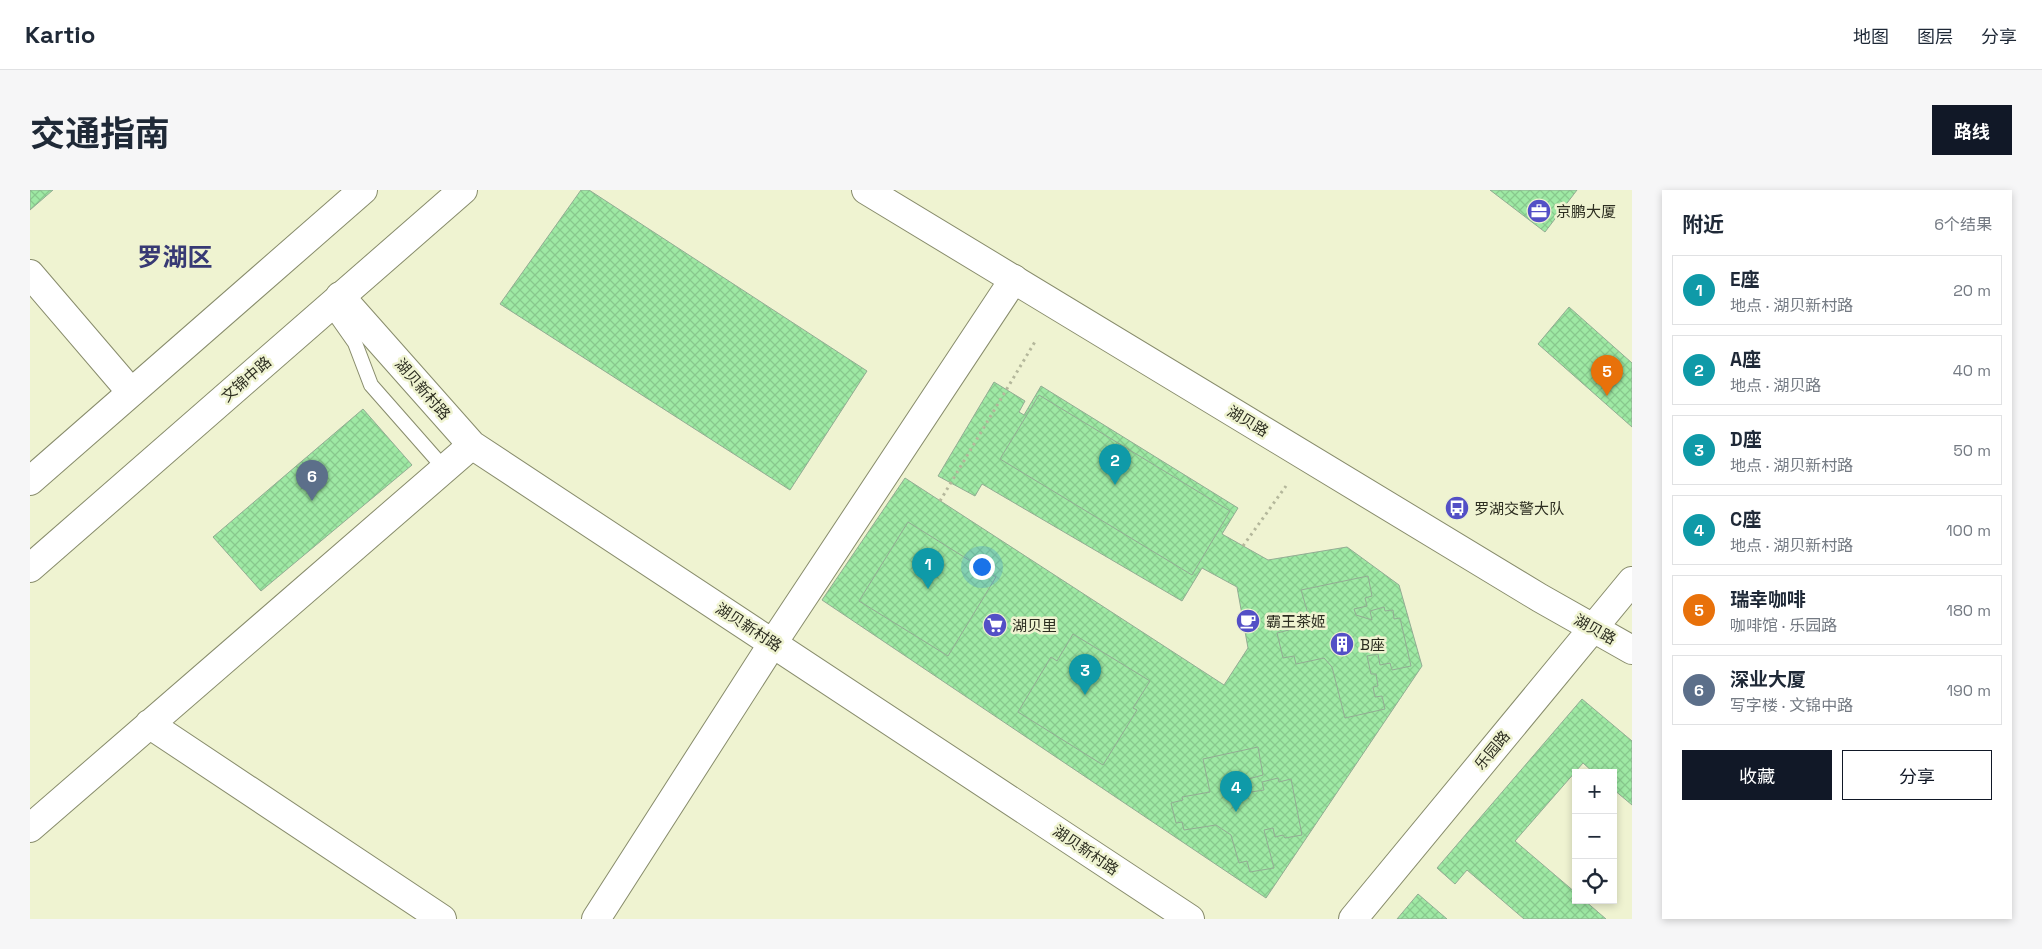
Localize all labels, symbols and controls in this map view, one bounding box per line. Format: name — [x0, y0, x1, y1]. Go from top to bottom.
text: Kartio — [25, 19, 95, 50]
text: 地图 — [1853, 25, 1889, 48]
text: 图层 — [1917, 25, 1953, 48]
text: 分享 — [1981, 25, 2017, 48]
button: 路线 — [1932, 105, 2012, 155]
text: 交通指南 — [30, 112, 170, 156]
office icon: 京鹏大厦 — [1526, 198, 1552, 224]
place label: 京鹏大厦 — [1556, 202, 1616, 221]
text: 附近 — [1682, 211, 1724, 238]
text: 6个结果 — [1934, 214, 1992, 235]
district label: 罗湖区 — [137, 241, 213, 273]
text: E座 — [1730, 267, 1760, 292]
text: 1 — [1695, 280, 1703, 301]
text: 20 m — [1953, 280, 1991, 301]
text: 地点 · 湖贝新村路 — [1730, 295, 1853, 316]
text: A座 — [1730, 347, 1761, 372]
street label: 文锦中路 — [217, 352, 275, 406]
street label: 湖贝新村路 — [391, 354, 455, 424]
pin: 5 — [1591, 355, 1623, 396]
text: 2 — [1694, 360, 1704, 381]
text: 40 m — [1953, 360, 1991, 381]
text: 地点 · 湖贝路 — [1730, 375, 1821, 396]
street label: 湖贝路 — [1224, 401, 1272, 441]
text: D座 — [1730, 427, 1762, 452]
text: 3 — [1694, 440, 1704, 461]
text: 50 m — [1953, 440, 1991, 461]
pin: 2 — [1099, 444, 1131, 485]
text: 地点 · 湖贝新村路 — [1730, 455, 1853, 476]
pin: 6 — [296, 460, 328, 501]
bus stop icon: 罗湖交警大队 — [1444, 495, 1470, 521]
place label: 罗湖交警大队 — [1474, 499, 1564, 518]
text: C座 — [1730, 507, 1761, 532]
text: 4 — [1694, 520, 1704, 541]
text: 100 m — [1946, 520, 1991, 541]
text: 地点 · 湖贝新村路 — [1730, 535, 1853, 556]
pin: 1 — [912, 548, 944, 589]
your location — [969, 554, 995, 580]
text: 瑞幸咖啡 — [1730, 587, 1806, 612]
street label: 湖贝新村路 — [712, 599, 786, 655]
text: 5 — [1694, 600, 1704, 621]
text: 180 m — [1946, 600, 1991, 621]
cafe icon: 霸王茶姬 — [1235, 608, 1261, 634]
street label: 湖贝路 — [1571, 610, 1619, 648]
supermarket icon: 湖贝里 — [982, 612, 1008, 638]
place label: 霸王茶姬 — [1266, 612, 1326, 631]
text: 咖啡馆 · 乐园路 — [1730, 615, 1837, 636]
place label: 湖贝里 — [1012, 616, 1057, 635]
building icon: B座 — [1329, 631, 1355, 657]
place label: B座 — [1360, 635, 1385, 654]
pin: 3 — [1069, 654, 1101, 695]
text: 深业大厦 — [1730, 667, 1806, 692]
text: 6 — [1694, 680, 1704, 701]
text: 190 m — [1946, 680, 1991, 701]
text: 写字楼 · 文锦中路 — [1730, 695, 1853, 716]
street label: 乐园路 — [1470, 727, 1514, 773]
button: 收藏 — [1682, 750, 1832, 800]
button: 分享 — [1842, 750, 1992, 800]
map controls — [1572, 769, 1617, 904]
button: + — [1572, 769, 1617, 814]
pin: 4 — [1220, 771, 1252, 812]
button: − — [1572, 814, 1617, 859]
street label: 湖贝新村路 — [1050, 821, 1122, 879]
button: locate — [1572, 859, 1617, 904]

